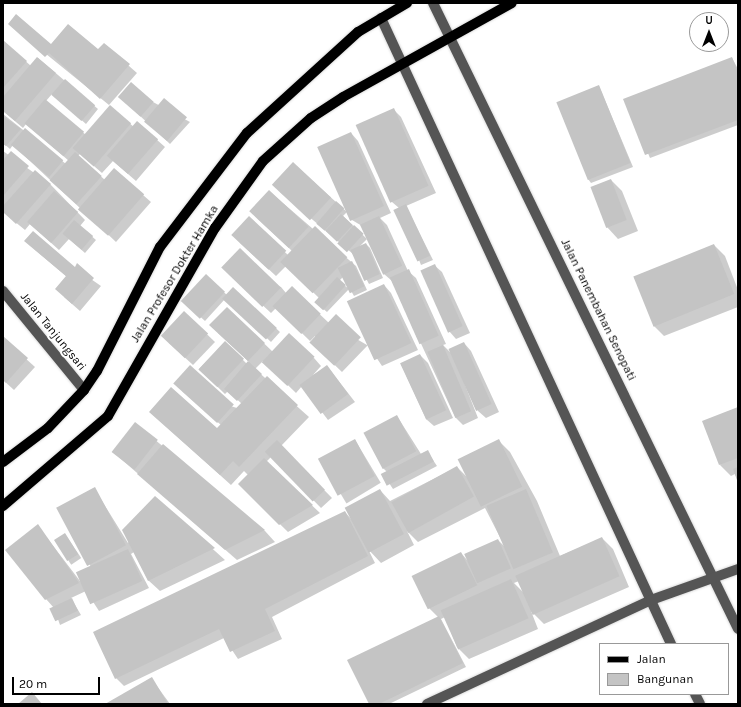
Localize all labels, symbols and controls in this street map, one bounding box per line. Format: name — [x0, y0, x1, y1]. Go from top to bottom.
north arrow — [689, 12, 729, 52]
text: U — [705, 14, 713, 27]
street label: Jalan Profesor Dokter Hamka — [128, 203, 222, 345]
street label: Jalan Panembahan Senopati — [557, 237, 639, 383]
street label: Jalan Tanjungsari — [17, 290, 89, 374]
legend — [599, 643, 729, 695]
text: Jalan — [637, 652, 666, 666]
scale bar — [14, 669, 102, 695]
text: Bangunan — [637, 672, 693, 686]
text: 20 m — [19, 677, 47, 691]

